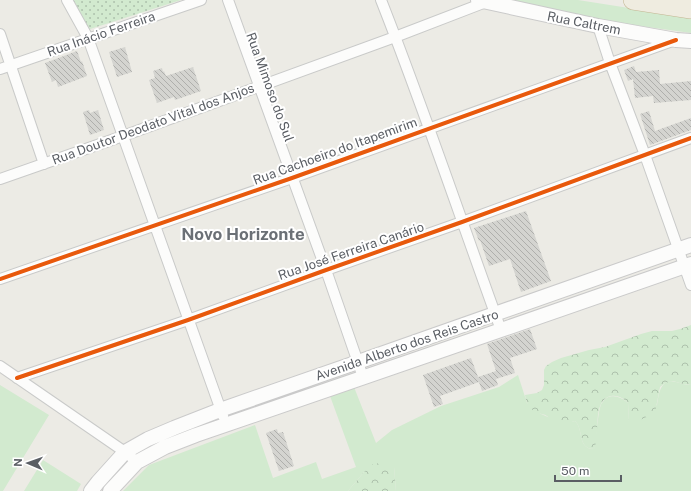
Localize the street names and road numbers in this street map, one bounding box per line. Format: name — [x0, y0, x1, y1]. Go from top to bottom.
street label: Rua Inácio Ferreira — [45, 8, 157, 60]
street label: Rua Caltrem — [546, 9, 622, 37]
street label: Rua Mimoso do Sul — [243, 30, 297, 144]
street label: Rua Doutor Deodato Vital dos Anjos — [50, 80, 256, 168]
street label: Rua Cachoeiro do Itapemirim — [251, 114, 419, 188]
street label: Rua José Ferreira Canário — [276, 219, 426, 283]
street label: Avenida Alberto dos Reis Castro — [313, 307, 501, 383]

